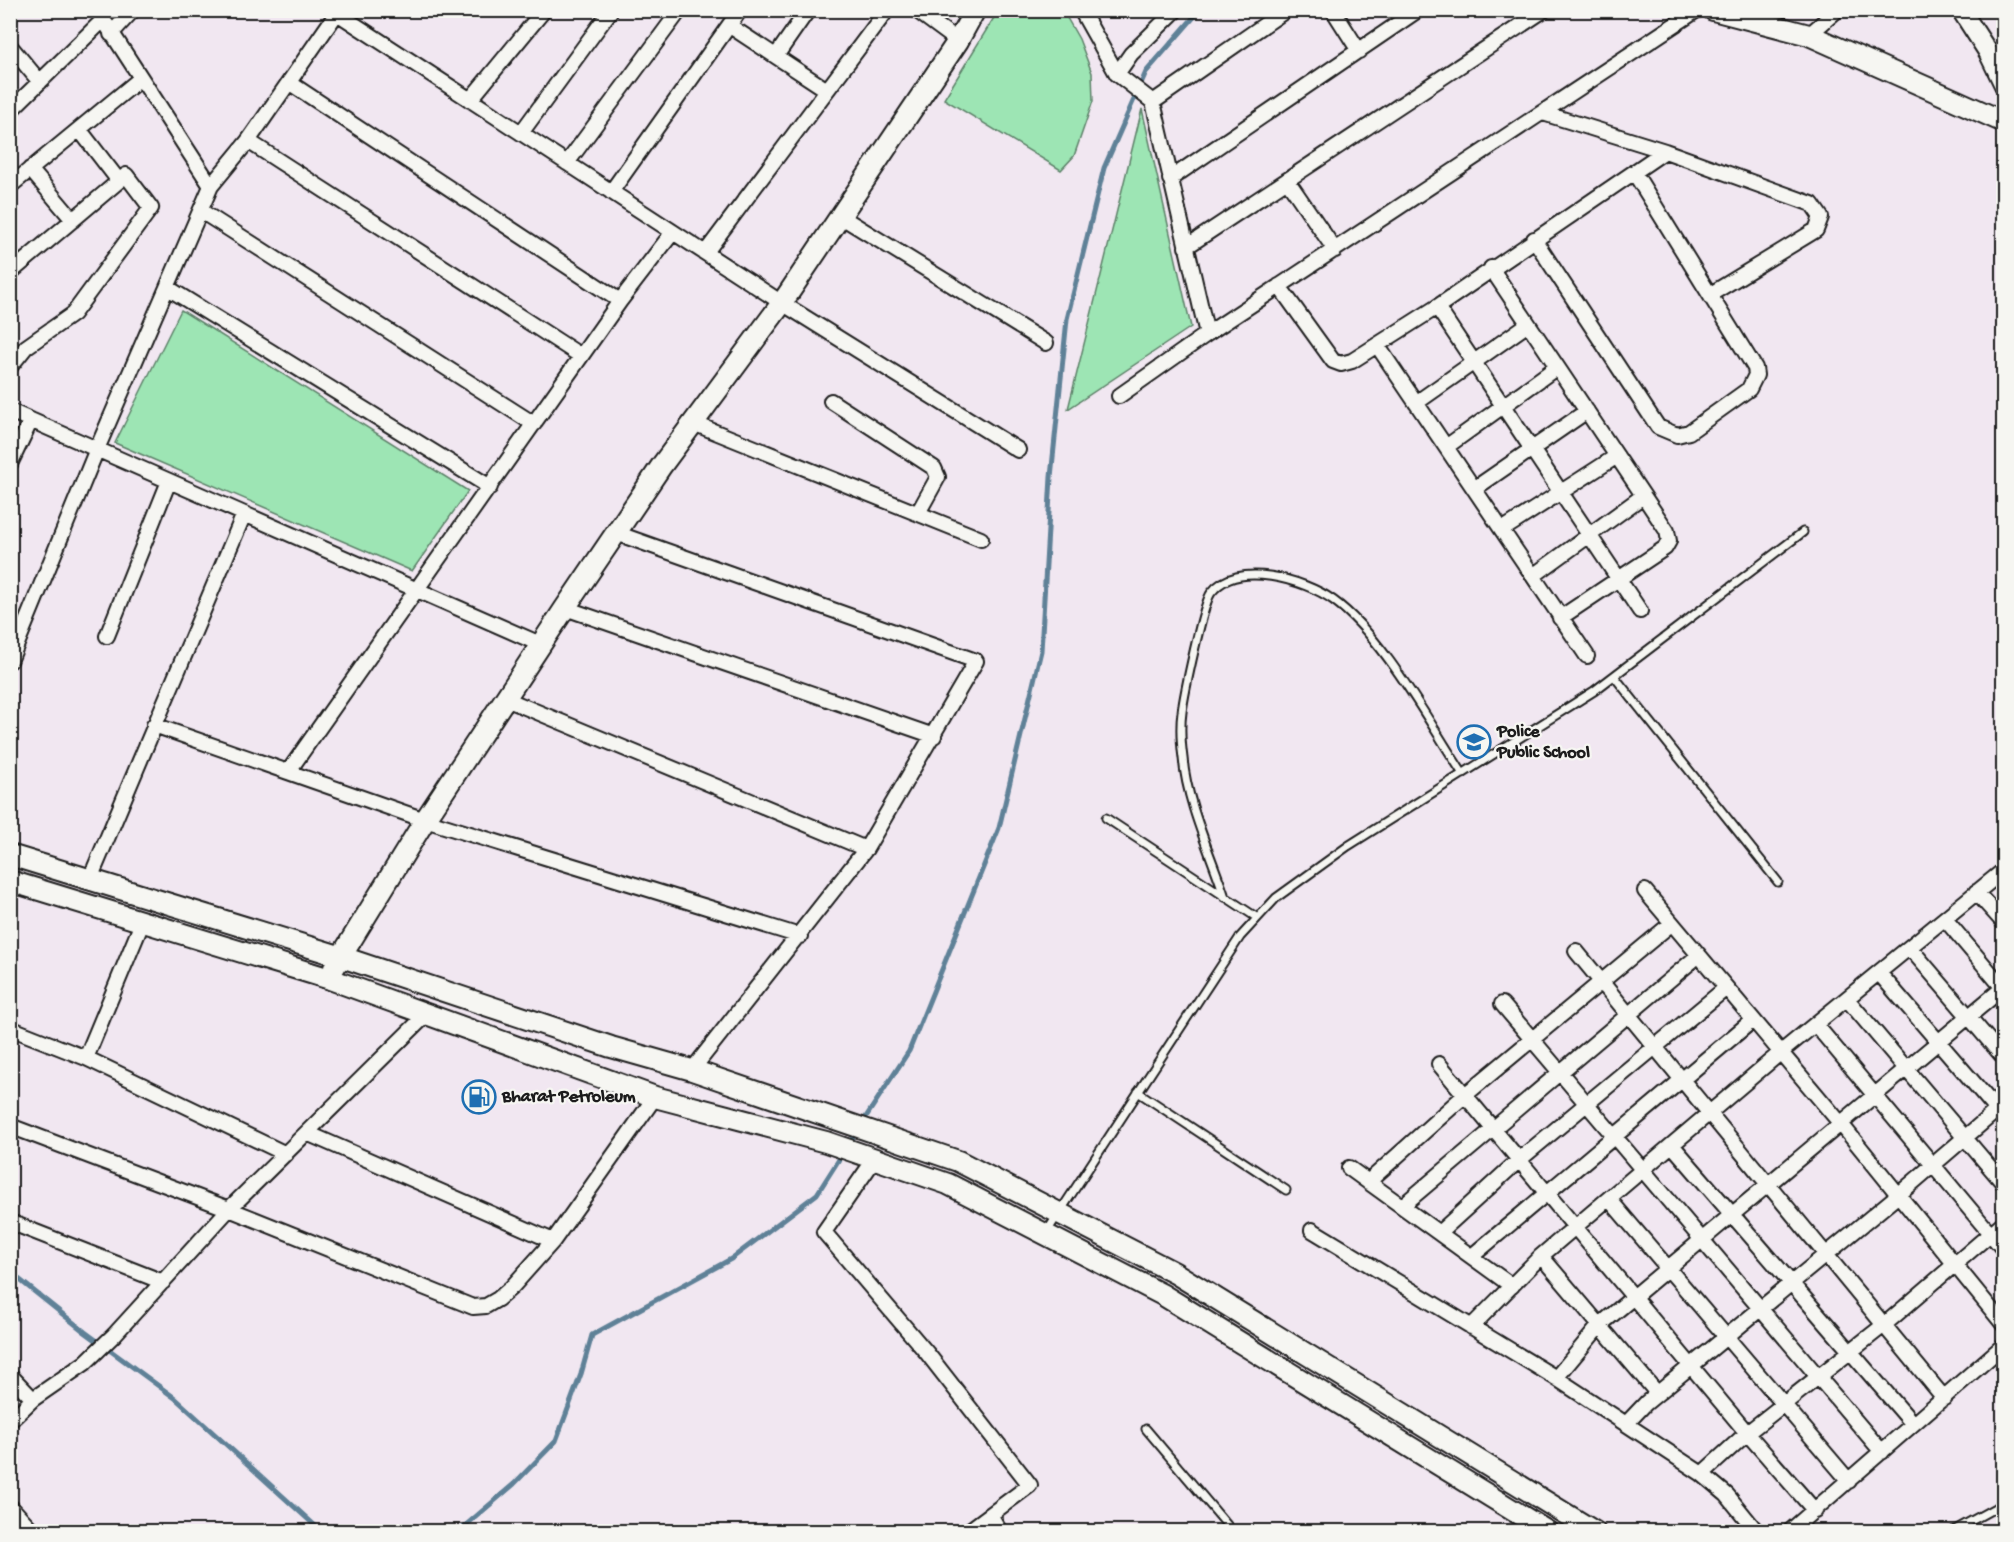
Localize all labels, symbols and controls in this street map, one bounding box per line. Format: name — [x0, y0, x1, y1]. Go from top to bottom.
place label: Police Public School — [1496, 722, 1590, 764]
school or university icon: Police Public School — [1456, 724, 1492, 760]
fuel station icon: Bharat Petroleum — [461, 1079, 497, 1115]
place label: Bharat Petroleum — [501, 1087, 636, 1108]

